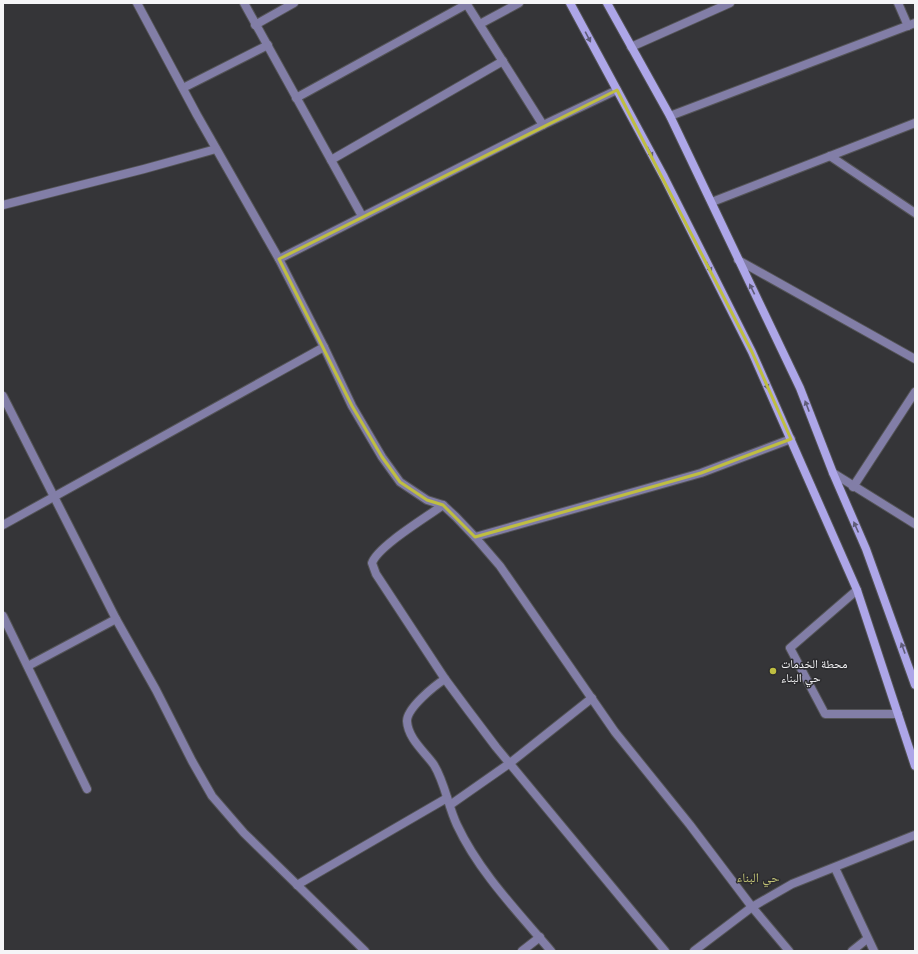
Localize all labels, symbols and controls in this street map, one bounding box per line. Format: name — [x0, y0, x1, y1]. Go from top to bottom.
one-way arrow — [585, 32, 592, 43]
one-way arrow — [647, 146, 653, 158]
one-way arrow — [706, 262, 713, 273]
one-way arrow — [749, 283, 755, 294]
one-way arrow — [764, 379, 770, 391]
one-way arrow — [804, 400, 810, 412]
one-way arrow — [853, 521, 859, 532]
one-way arrow — [899, 642, 905, 654]
place label: محطة الخدمات حي البناء — [781, 656, 847, 688]
marker: محطة الخدمات حي البناء — [768, 666, 778, 676]
district label: حي البناء — [737, 869, 779, 888]

